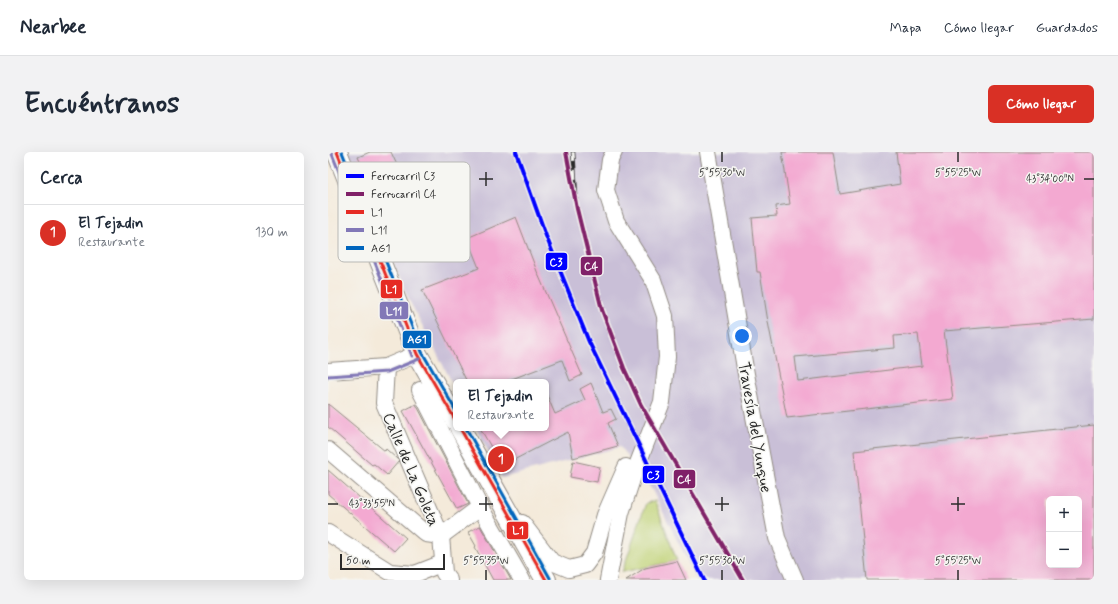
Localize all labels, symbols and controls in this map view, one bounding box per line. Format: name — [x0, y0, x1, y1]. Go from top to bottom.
text: Nearbee — [20, 15, 86, 40]
text: Mapa — [890, 19, 922, 37]
text: Cómo llegar — [944, 19, 1014, 37]
text: Guardados — [1036, 19, 1098, 37]
button: Cómo llegar — [988, 85, 1094, 123]
text: Encuéntranos — [24, 86, 180, 123]
legend — [338, 162, 470, 262]
text: 5°55'30"W — [699, 166, 745, 180]
text: 5°55'25"W — [935, 166, 981, 180]
text: Cerca — [40, 167, 83, 189]
text: Ferrocarril C3 — [371, 170, 435, 184]
text: 43°34'00"N — [1026, 172, 1074, 186]
text: Ferrocarril C4 — [371, 188, 437, 202]
text: L1 — [371, 206, 383, 220]
text: El Tejadin — [78, 214, 143, 234]
text: 1 — [50, 224, 56, 241]
text: 130 m — [255, 224, 288, 241]
text: L11 — [371, 224, 387, 238]
text: Restaurante — [78, 234, 145, 251]
text: AG1 — [371, 242, 390, 256]
line badge: C3 — [545, 252, 568, 271]
text: C3 — [550, 256, 562, 270]
line badge: C4 — [580, 256, 603, 276]
text: C4 — [584, 260, 599, 274]
line badge: L1 — [380, 279, 403, 299]
text: L1 — [385, 283, 397, 297]
line badge: L11 — [379, 301, 409, 320]
text: L11 — [386, 305, 402, 319]
your location — [732, 326, 752, 346]
line badge: AG1 — [402, 330, 432, 349]
text: AG1 — [407, 333, 427, 347]
street label: Travesía del Yunque — [733, 360, 776, 494]
popup — [453, 379, 549, 431]
text: El Tejadin — [468, 387, 533, 407]
text: Restaurante — [468, 407, 534, 424]
street label: Calle de La Goleta — [377, 410, 444, 530]
pin: 1 — [488, 444, 514, 474]
line badge: C3 — [642, 465, 665, 484]
text: C3 — [647, 469, 659, 483]
line badge: C4 — [673, 469, 696, 489]
text: C4 — [677, 473, 692, 487]
map controls — [1046, 496, 1082, 568]
button: + — [1046, 496, 1082, 532]
text: 43°33'55"N — [349, 497, 395, 511]
line badge: L1 — [506, 521, 529, 540]
text: L1 — [512, 524, 524, 538]
button: − — [1046, 532, 1082, 568]
scale bar — [340, 552, 445, 571]
text: 50 m — [346, 554, 371, 568]
text: 5°55'35"W — [463, 554, 509, 568]
text: 5°55'30"W — [699, 554, 745, 568]
text: 5°55'25"W — [935, 554, 981, 568]

